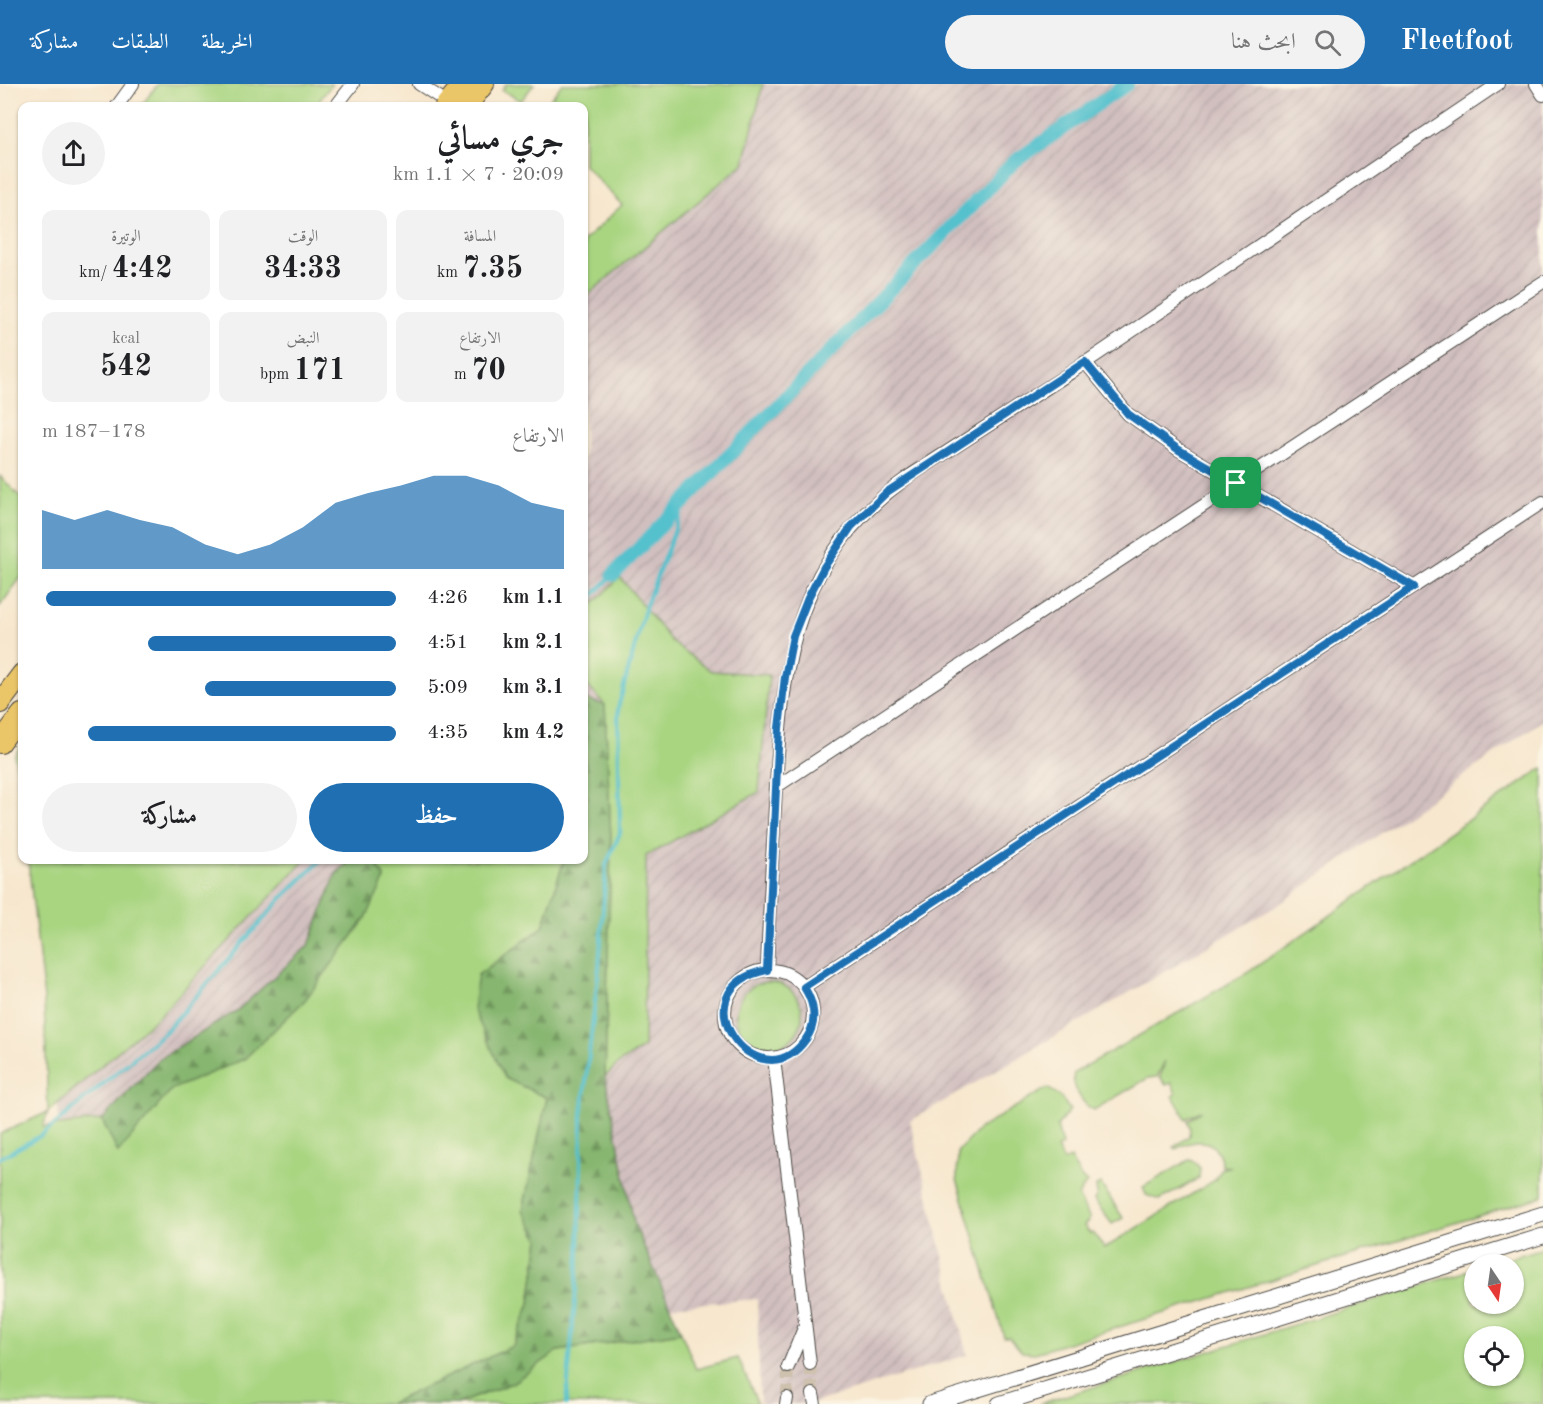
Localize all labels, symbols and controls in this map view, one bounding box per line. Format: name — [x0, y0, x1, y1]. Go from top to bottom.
search box — [945, 15, 1365, 69]
icon: search — [1311, 26, 1344, 59]
text: Fleetfoot — [1401, 28, 1513, 56]
text: ابحث هنا — [1231, 31, 1296, 53]
text: مشاركة — [30, 32, 78, 53]
text: الطبقات — [111, 32, 168, 53]
text: الخريطة — [201, 32, 253, 53]
button: share — [42, 122, 105, 185]
text: جري مسائي — [437, 124, 564, 157]
text: 20:09 · 7 × 1.1 km — [393, 165, 564, 185]
text: الوتيرة — [111, 229, 141, 245]
text: الوقت — [288, 229, 318, 245]
text: المسافة — [464, 229, 496, 245]
text: 4:42 — [112, 254, 173, 284]
text: 34:33 — [264, 254, 342, 284]
text: 7.35 — [462, 254, 523, 284]
text: /km — [79, 265, 112, 281]
text: km — [437, 265, 462, 281]
text: kcal — [112, 331, 140, 347]
text: النبض — [287, 331, 319, 347]
text: الارتفاع — [459, 331, 501, 347]
text: 542 — [100, 352, 152, 382]
text: 171 — [294, 356, 346, 386]
text: 70 — [471, 356, 506, 386]
text: bpm — [260, 367, 294, 383]
text: m — [454, 367, 471, 383]
text: 178–187 m — [42, 422, 146, 442]
text: الارتفاع — [512, 427, 564, 447]
pin — [1210, 457, 1261, 508]
icon: arrive — [1219, 466, 1252, 499]
text: 4:26 — [428, 588, 468, 608]
text: 1.1 km — [502, 588, 564, 608]
text: 4:51 — [428, 633, 468, 653]
text: 2.1 km — [502, 633, 564, 653]
text: 5:09 — [428, 678, 468, 698]
text: 3.1 km — [502, 678, 564, 698]
text: 4:35 — [428, 723, 468, 743]
text: 4.2 km — [502, 723, 564, 743]
button: مشاركة — [42, 783, 297, 852]
button: حفظ — [309, 783, 564, 852]
north arrow — [1464, 1254, 1524, 1314]
map controls — [1464, 1254, 1524, 1386]
button: locate — [1464, 1326, 1524, 1386]

